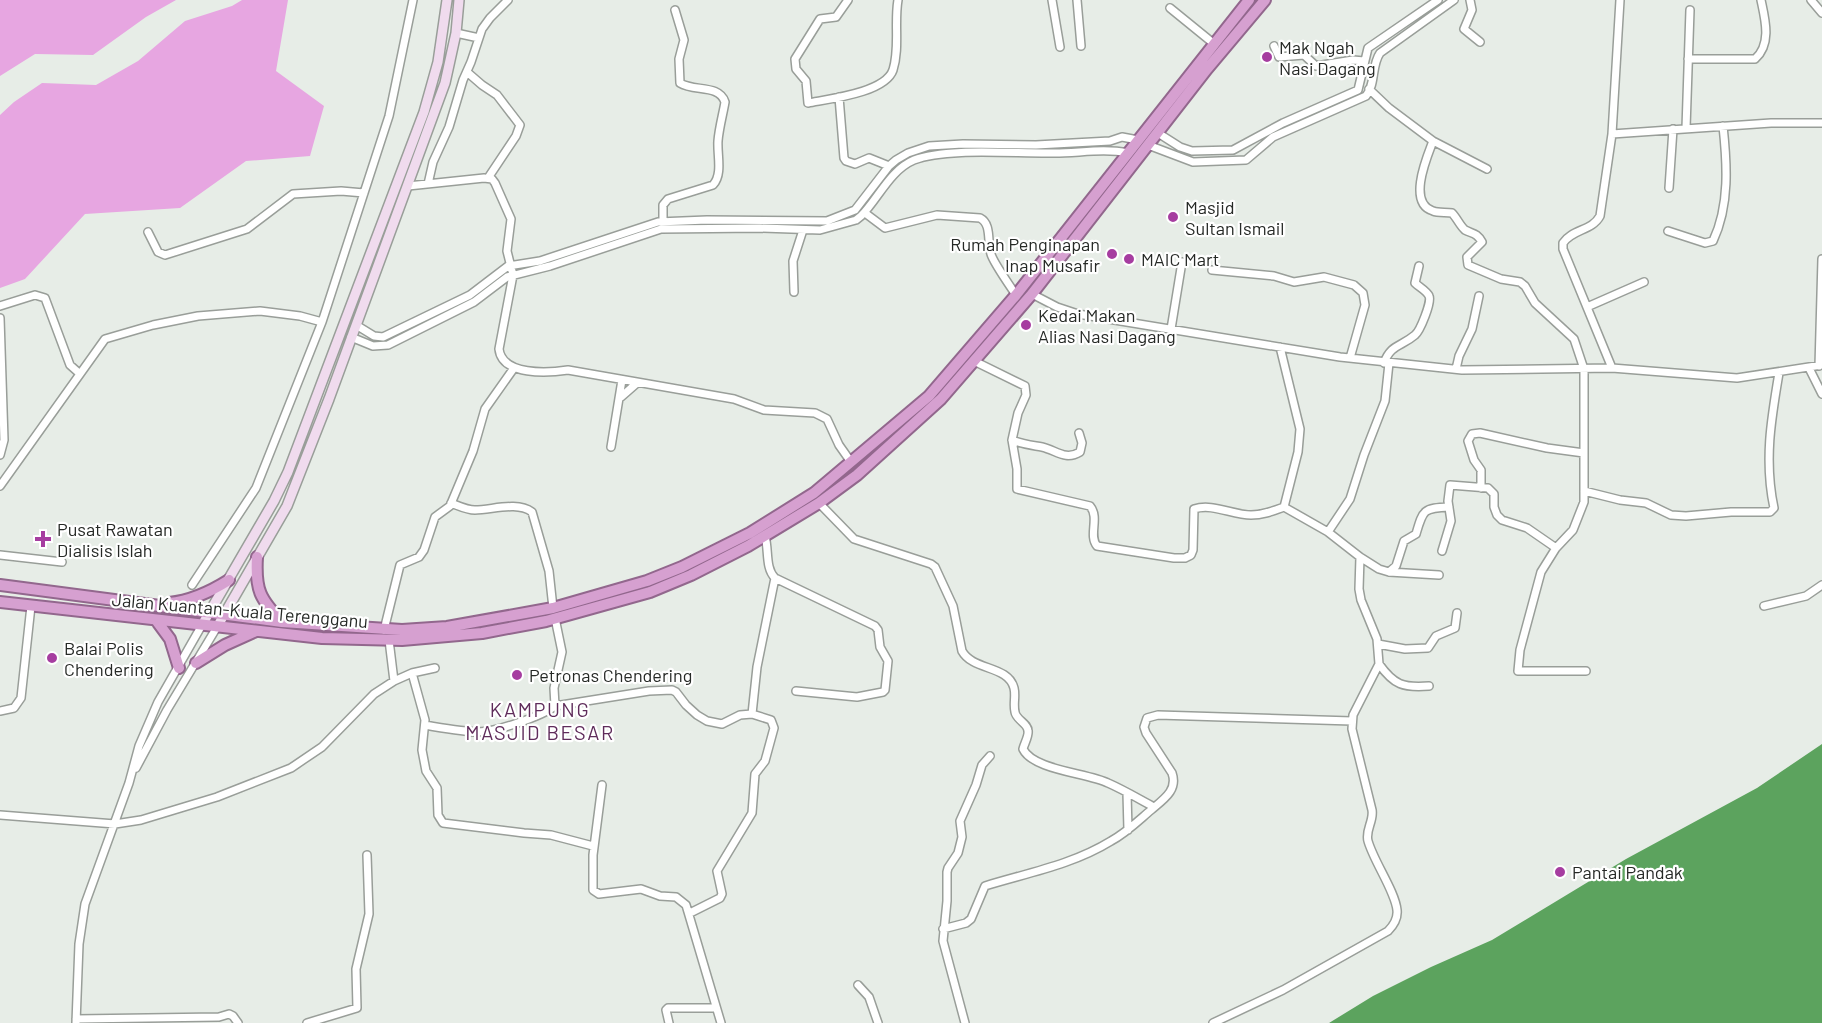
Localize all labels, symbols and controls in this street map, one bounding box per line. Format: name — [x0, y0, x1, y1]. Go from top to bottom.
place label: Mak Ngah Nasi Dagang — [1279, 36, 1376, 79]
marker: Mak Ngah Nasi Dagang — [1260, 50, 1274, 64]
place label: Masjid Sultan Ismail — [1185, 196, 1285, 239]
marker: Masjid Sultan Ismail — [1166, 210, 1180, 224]
place label: Rumah Penginapan Inap Musafir — [950, 233, 1100, 276]
marker: Rumah Penginapan Inap Musafir — [1105, 247, 1119, 261]
place label: MAIC Mart — [1141, 248, 1219, 270]
marker: MAIC Mart — [1122, 252, 1136, 266]
place label: Kedai Makan Alias Nasi Dagang — [1038, 304, 1176, 347]
marker: Kedai Makan Alias Nasi Dagang — [1019, 318, 1033, 332]
place label: Pusat Rawatan Dialisis Islah — [57, 518, 173, 561]
marker: Pusat Rawatan Dialisis Islah — [34, 530, 52, 548]
street label: Jalan Kuantan-Kuala Terengganu — [111, 588, 369, 632]
place label: Balai Polis Chendering — [64, 637, 154, 680]
marker: Balai Polis Chendering — [45, 651, 59, 665]
place label: Petronas Chendering — [529, 664, 692, 686]
marker: Petronas Chendering — [510, 668, 524, 682]
district label: KAMPUNG MASJID BESAR — [465, 697, 615, 744]
place label: Pantai Pandak — [1572, 861, 1683, 883]
marker: Pantai Pandak — [1553, 865, 1567, 879]

